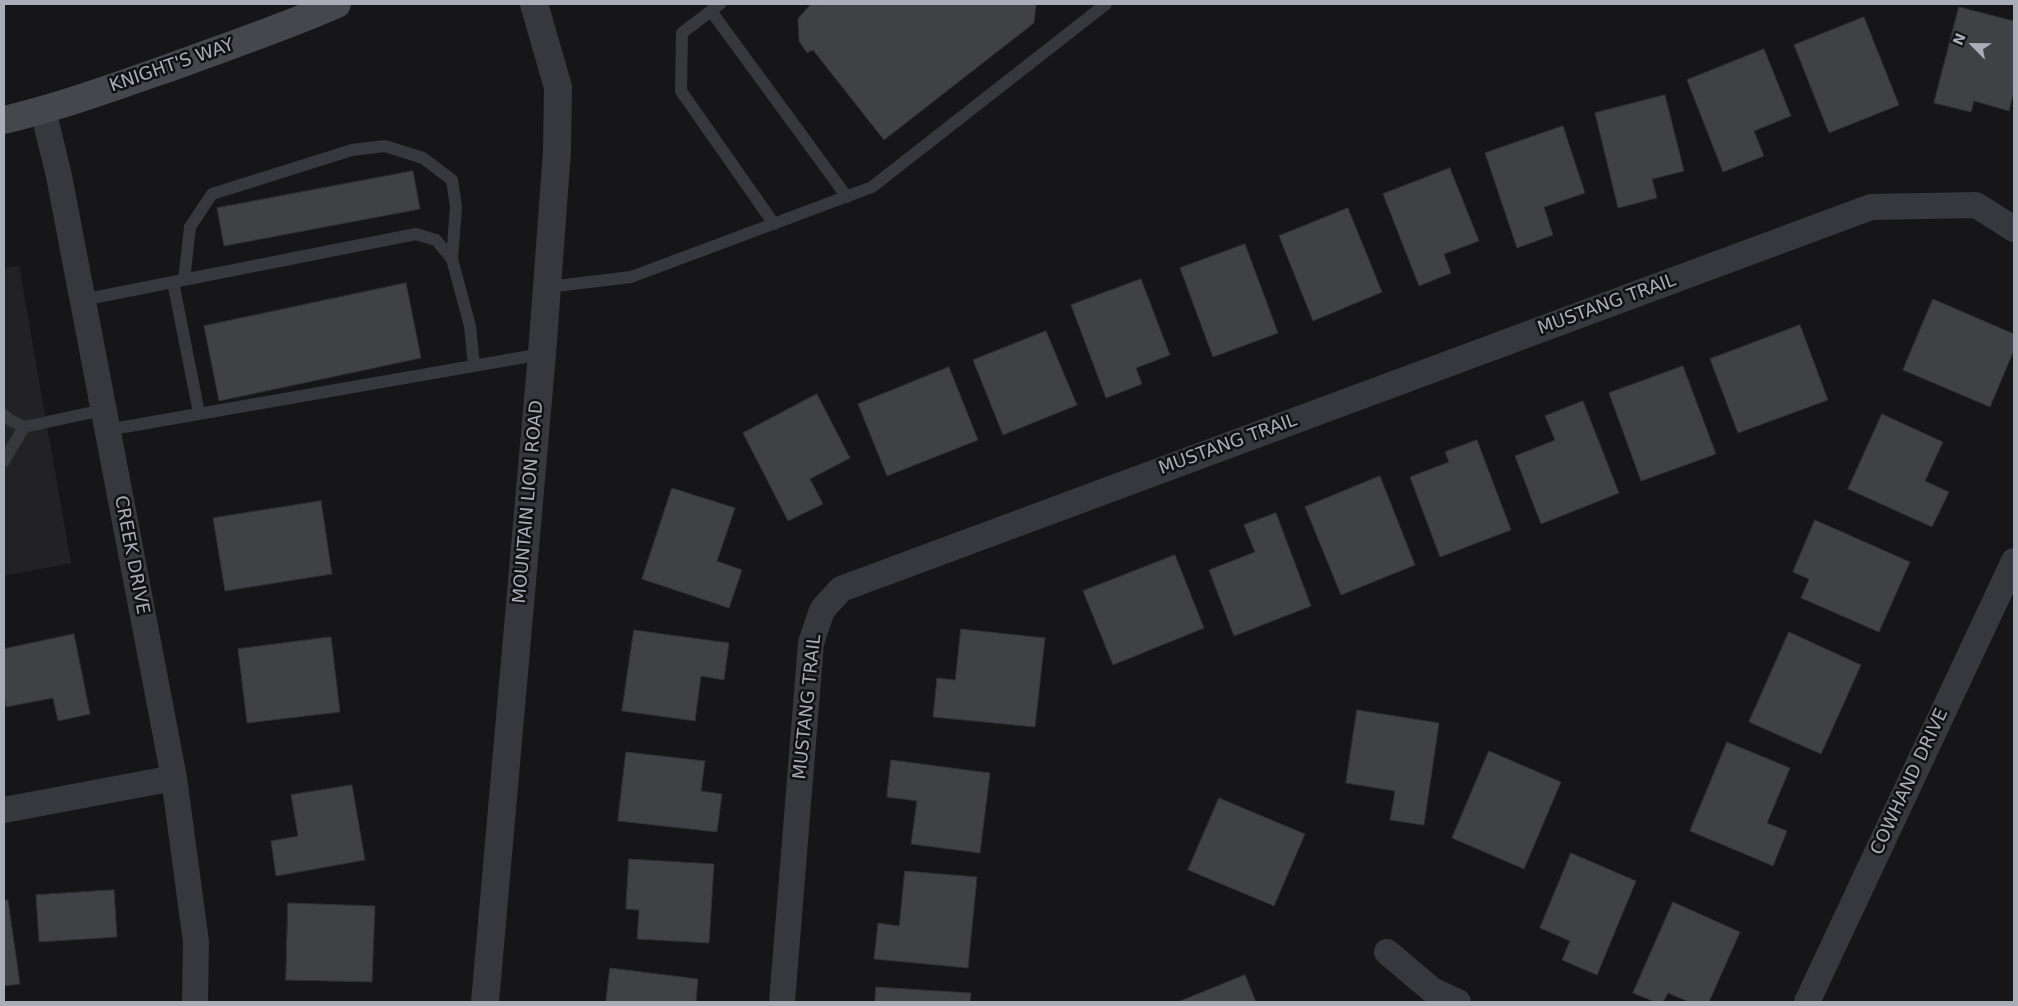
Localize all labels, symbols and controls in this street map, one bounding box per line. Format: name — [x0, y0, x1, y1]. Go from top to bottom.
north arrow — [1948, 20, 1998, 70]
text: N — [1950, 31, 1969, 48]
street label: KNIGHT'S WAY — [107, 35, 237, 97]
street label: MUSTANG TRAIL — [1535, 270, 1679, 340]
street label: MOUNTAIN LION ROAD — [509, 399, 549, 605]
street label: MUSTANG TRAIL — [1156, 410, 1300, 480]
street label: CREEK DRIVE — [109, 494, 153, 616]
street label: MUSTANG TRAIL — [790, 633, 826, 781]
street label: COWHAND DRIVE — [1867, 705, 1953, 859]

